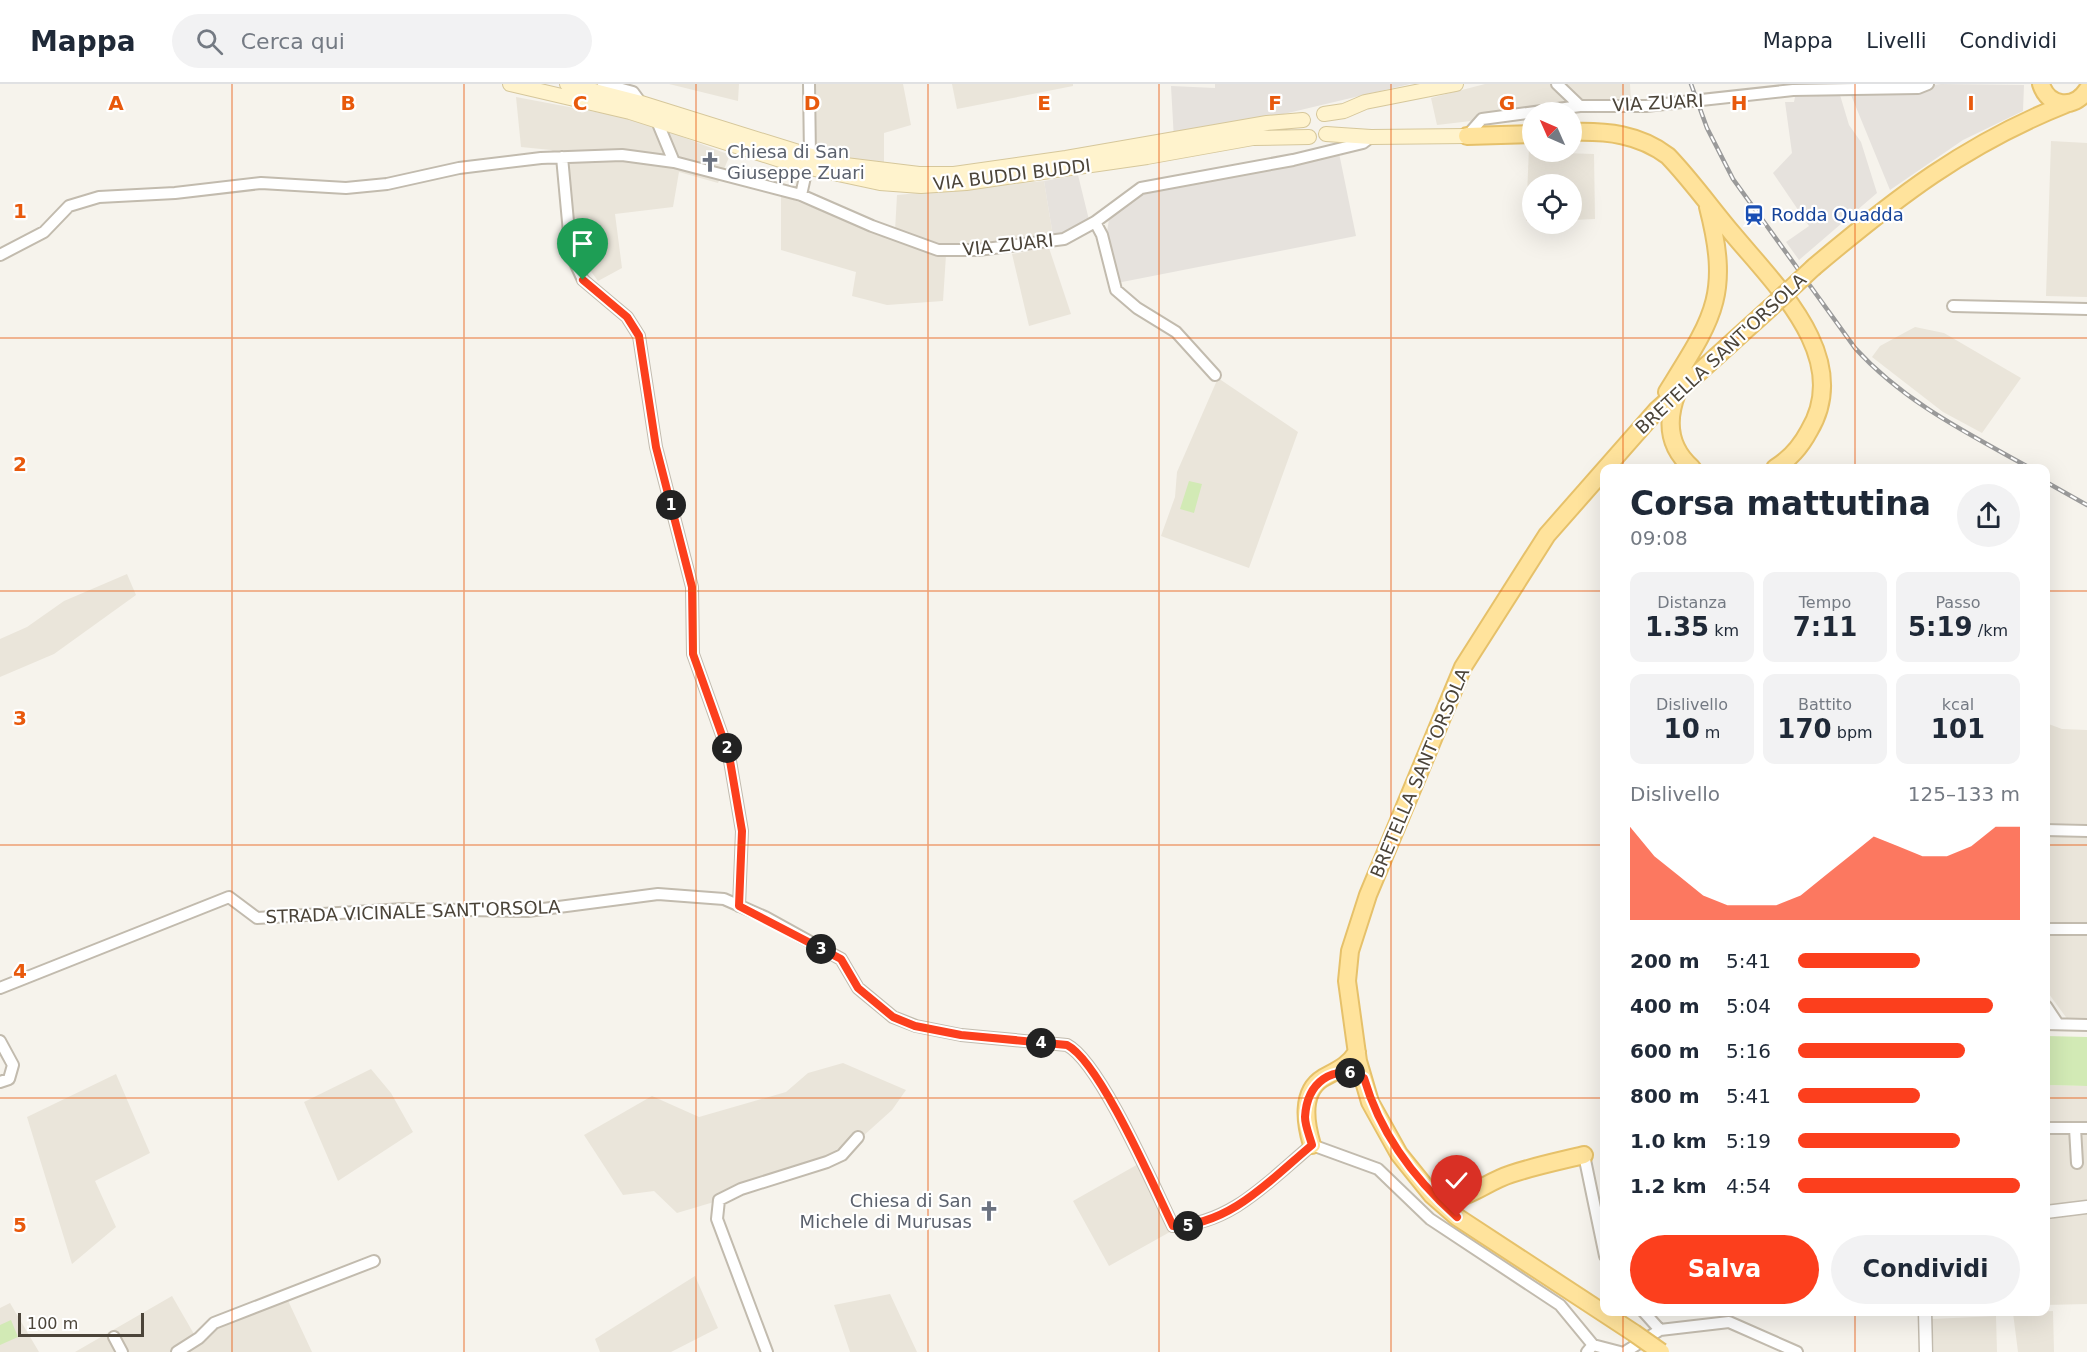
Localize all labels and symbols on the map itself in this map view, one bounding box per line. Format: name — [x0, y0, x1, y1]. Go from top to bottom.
street label: VIA ZUARI — [1612, 90, 1704, 115]
text: A — [108, 91, 124, 115]
text: B — [340, 91, 356, 115]
text: C — [573, 91, 587, 115]
text: D — [804, 91, 820, 115]
text: E — [1037, 91, 1051, 115]
text: F — [1268, 91, 1282, 115]
text: G — [1499, 91, 1515, 115]
text: H — [1731, 91, 1747, 115]
text: I — [1967, 91, 1975, 115]
north arrow — [1522, 102, 1582, 162]
place label: Chiesa di San Giuseppe Zuari — [727, 141, 865, 183]
church icon: Chiesa di San Giuseppe Zuari — [698, 150, 722, 174]
street label: VIA BUDDI BUDDI — [932, 154, 1092, 195]
text: 1 — [13, 199, 27, 223]
station icon: Rodda Quadda — [1742, 203, 1766, 227]
place label: Rodda Quadda — [1771, 204, 1904, 225]
pin — [557, 218, 608, 280]
street label: VIA ZUARI — [961, 229, 1054, 260]
street label: BRETELLA SANT'ORSOLA — [1631, 269, 1811, 438]
text: 2 — [13, 452, 27, 476]
pin: 1 — [656, 490, 686, 520]
street label: BRETELLA SANT'ORSOLA — [1366, 664, 1474, 881]
text: 3 — [13, 706, 27, 730]
pin: 2 — [712, 733, 742, 763]
street label: STRADA VICINALE SANT'ORSOLA — [265, 896, 561, 927]
pin: 3 — [806, 934, 836, 964]
text: 4 — [13, 959, 27, 983]
pin: 4 — [1026, 1028, 1056, 1058]
pin: 6 — [1335, 1058, 1365, 1088]
pin — [1431, 1155, 1482, 1217]
place label: Chiesa di San Michele di Murusas — [800, 1190, 972, 1232]
church icon: Chiesa di San Michele di Murusas — [977, 1199, 1001, 1223]
pin: 5 — [1173, 1211, 1203, 1241]
text: 5 — [13, 1213, 27, 1237]
scale bar — [18, 1310, 144, 1338]

